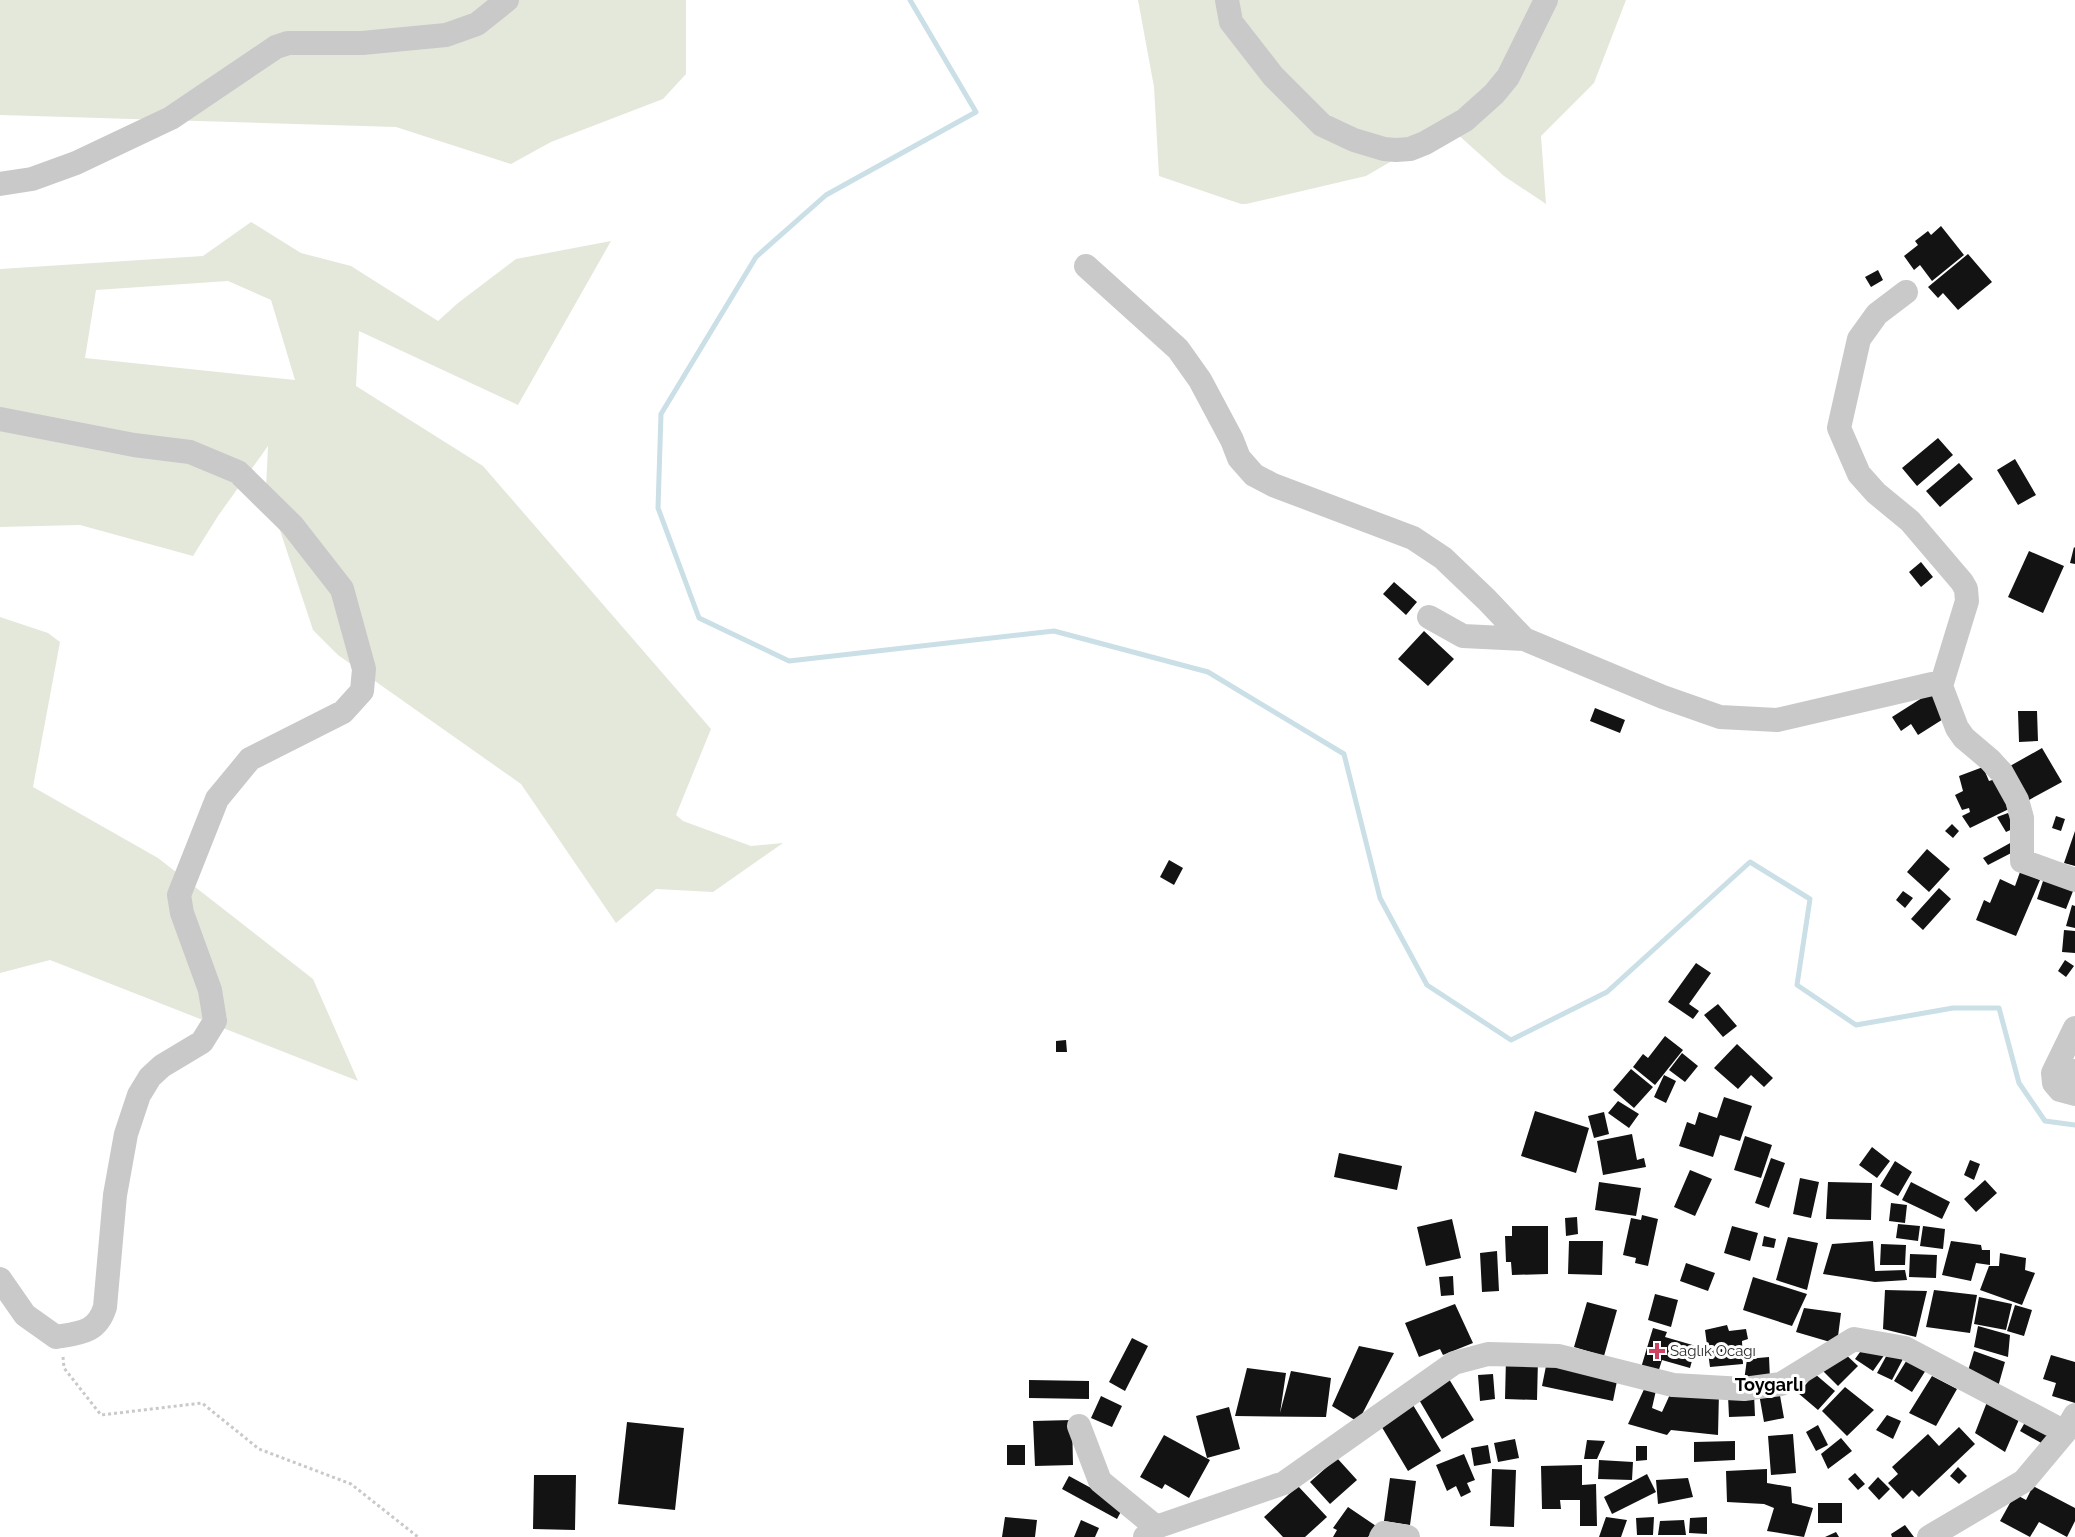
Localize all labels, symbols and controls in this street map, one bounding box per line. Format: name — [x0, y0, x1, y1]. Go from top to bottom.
marker: Saglık Ocagı — [1648, 1342, 1666, 1360]
place label: Saglık Ocagı — [1670, 1342, 1756, 1360]
district label: Toygarlı — [1735, 1374, 1803, 1395]

